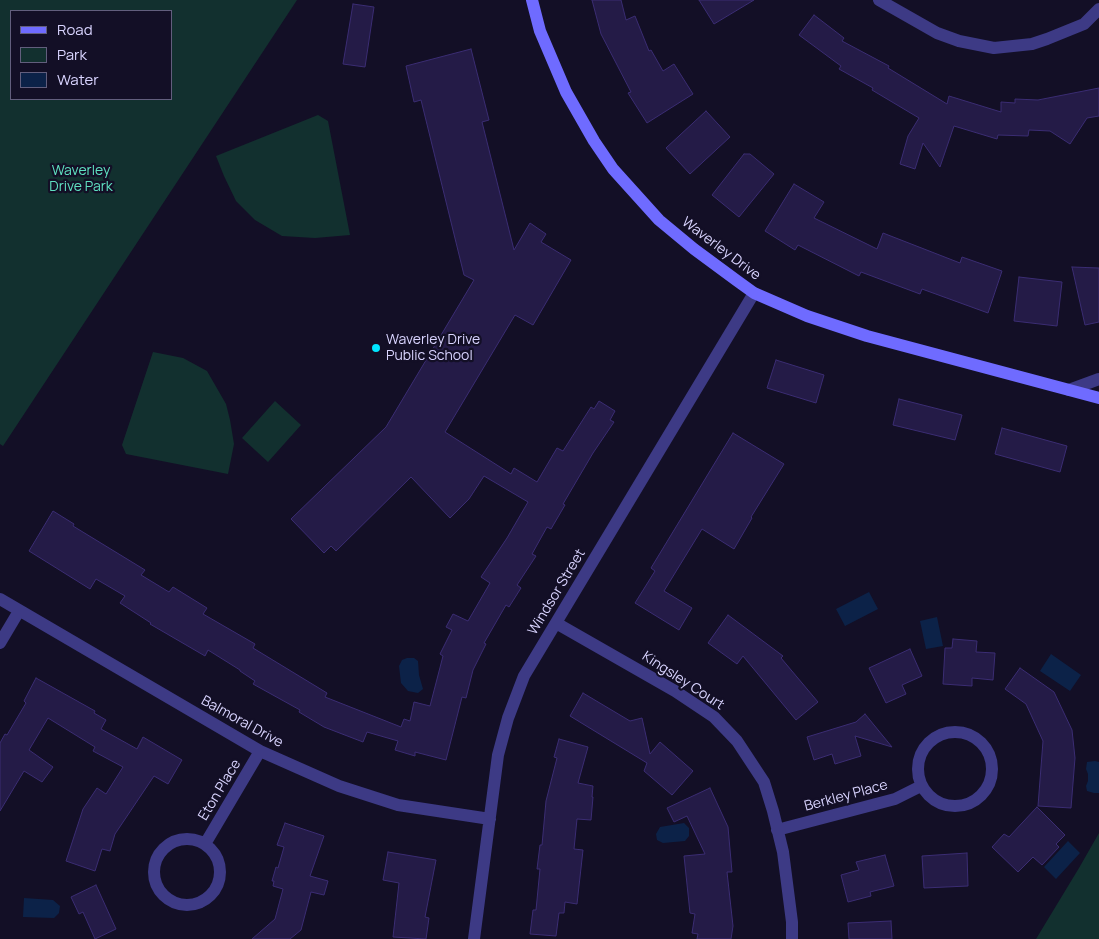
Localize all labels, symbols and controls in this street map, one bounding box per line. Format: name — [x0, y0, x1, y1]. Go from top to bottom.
legend — [10, 10, 172, 100]
text: Road — [57, 19, 93, 40]
text: Park — [57, 44, 87, 65]
text: Water — [57, 69, 99, 90]
park label: Waverley Drive Park — [49, 163, 113, 196]
street label: Waverley Drive — [678, 214, 764, 284]
place label: Waverley Drive Public School — [386, 332, 480, 364]
marker: Waverley Drive Public School — [370, 342, 382, 354]
street label: Windsor Street — [525, 546, 589, 638]
street label: Kingsley Court — [639, 648, 727, 714]
street label: Balmoral Drive — [198, 693, 286, 751]
street label: Eton Place — [195, 757, 245, 823]
street label: Berkley Place — [803, 777, 889, 815]

